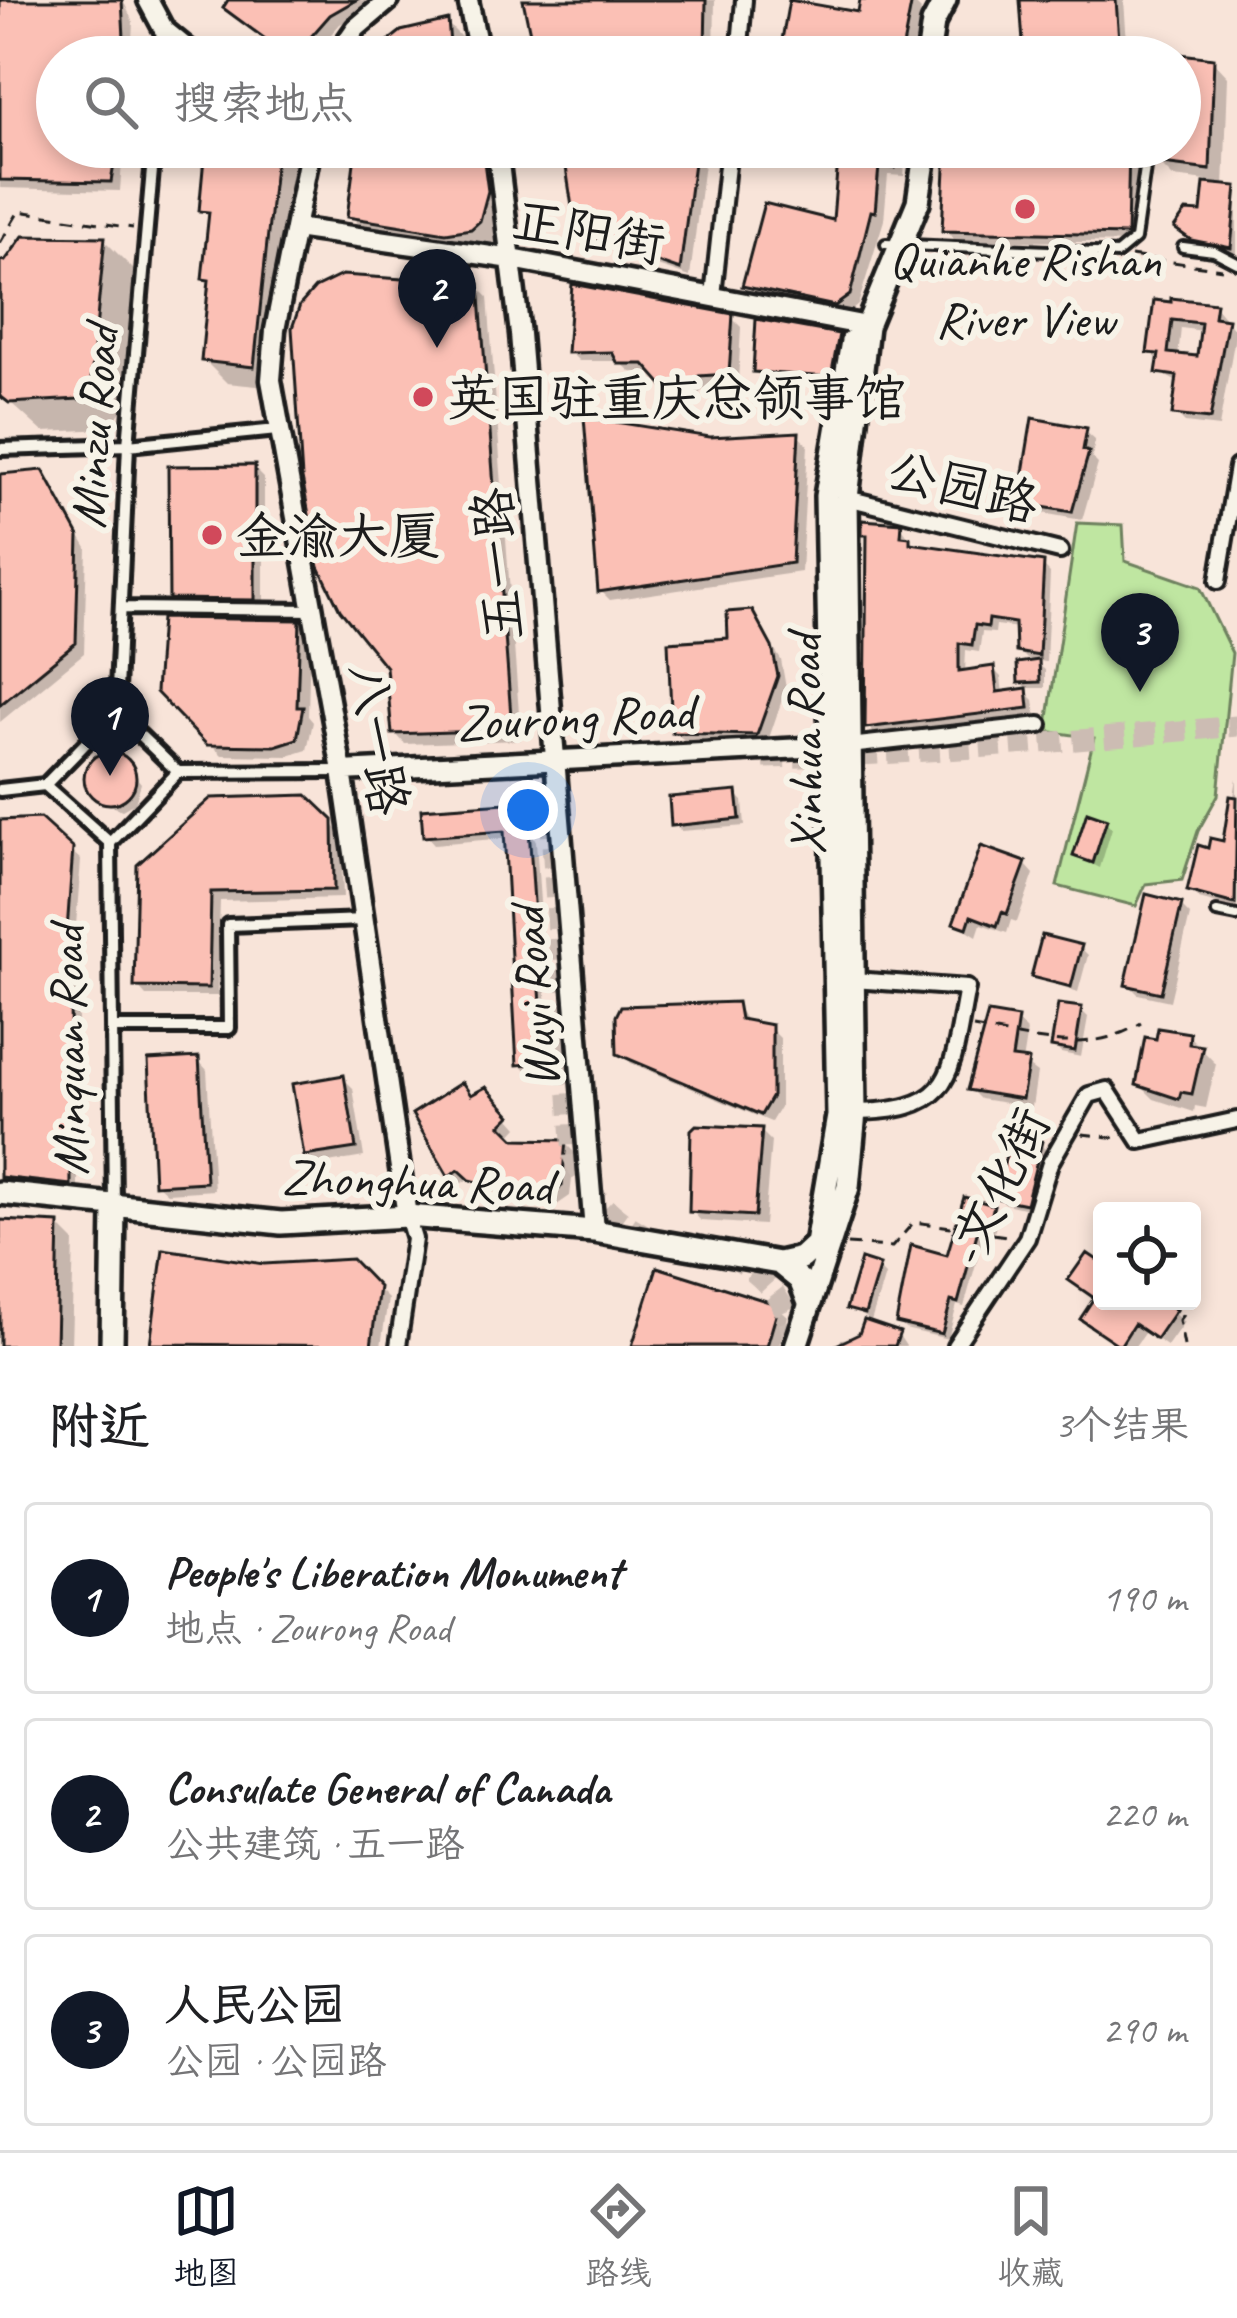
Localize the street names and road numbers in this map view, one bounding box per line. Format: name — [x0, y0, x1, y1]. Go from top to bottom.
street label: 正阳街 — [508, 187, 670, 277]
street label: Minzu Road — [55, 317, 133, 530]
street label: 公园路 — [881, 437, 1045, 537]
street label: 五一路 — [459, 485, 537, 643]
street label: Xinhua Road — [771, 627, 839, 856]
street label: 八一路 — [334, 659, 422, 820]
street label: Zourong Road — [455, 678, 702, 755]
street label: Wuyi Road — [494, 897, 574, 1091]
street label: Minquan Road — [34, 919, 102, 1176]
street label: -文化街 — [932, 1097, 1064, 1278]
street label: Zhonghua Road — [281, 1144, 560, 1218]

